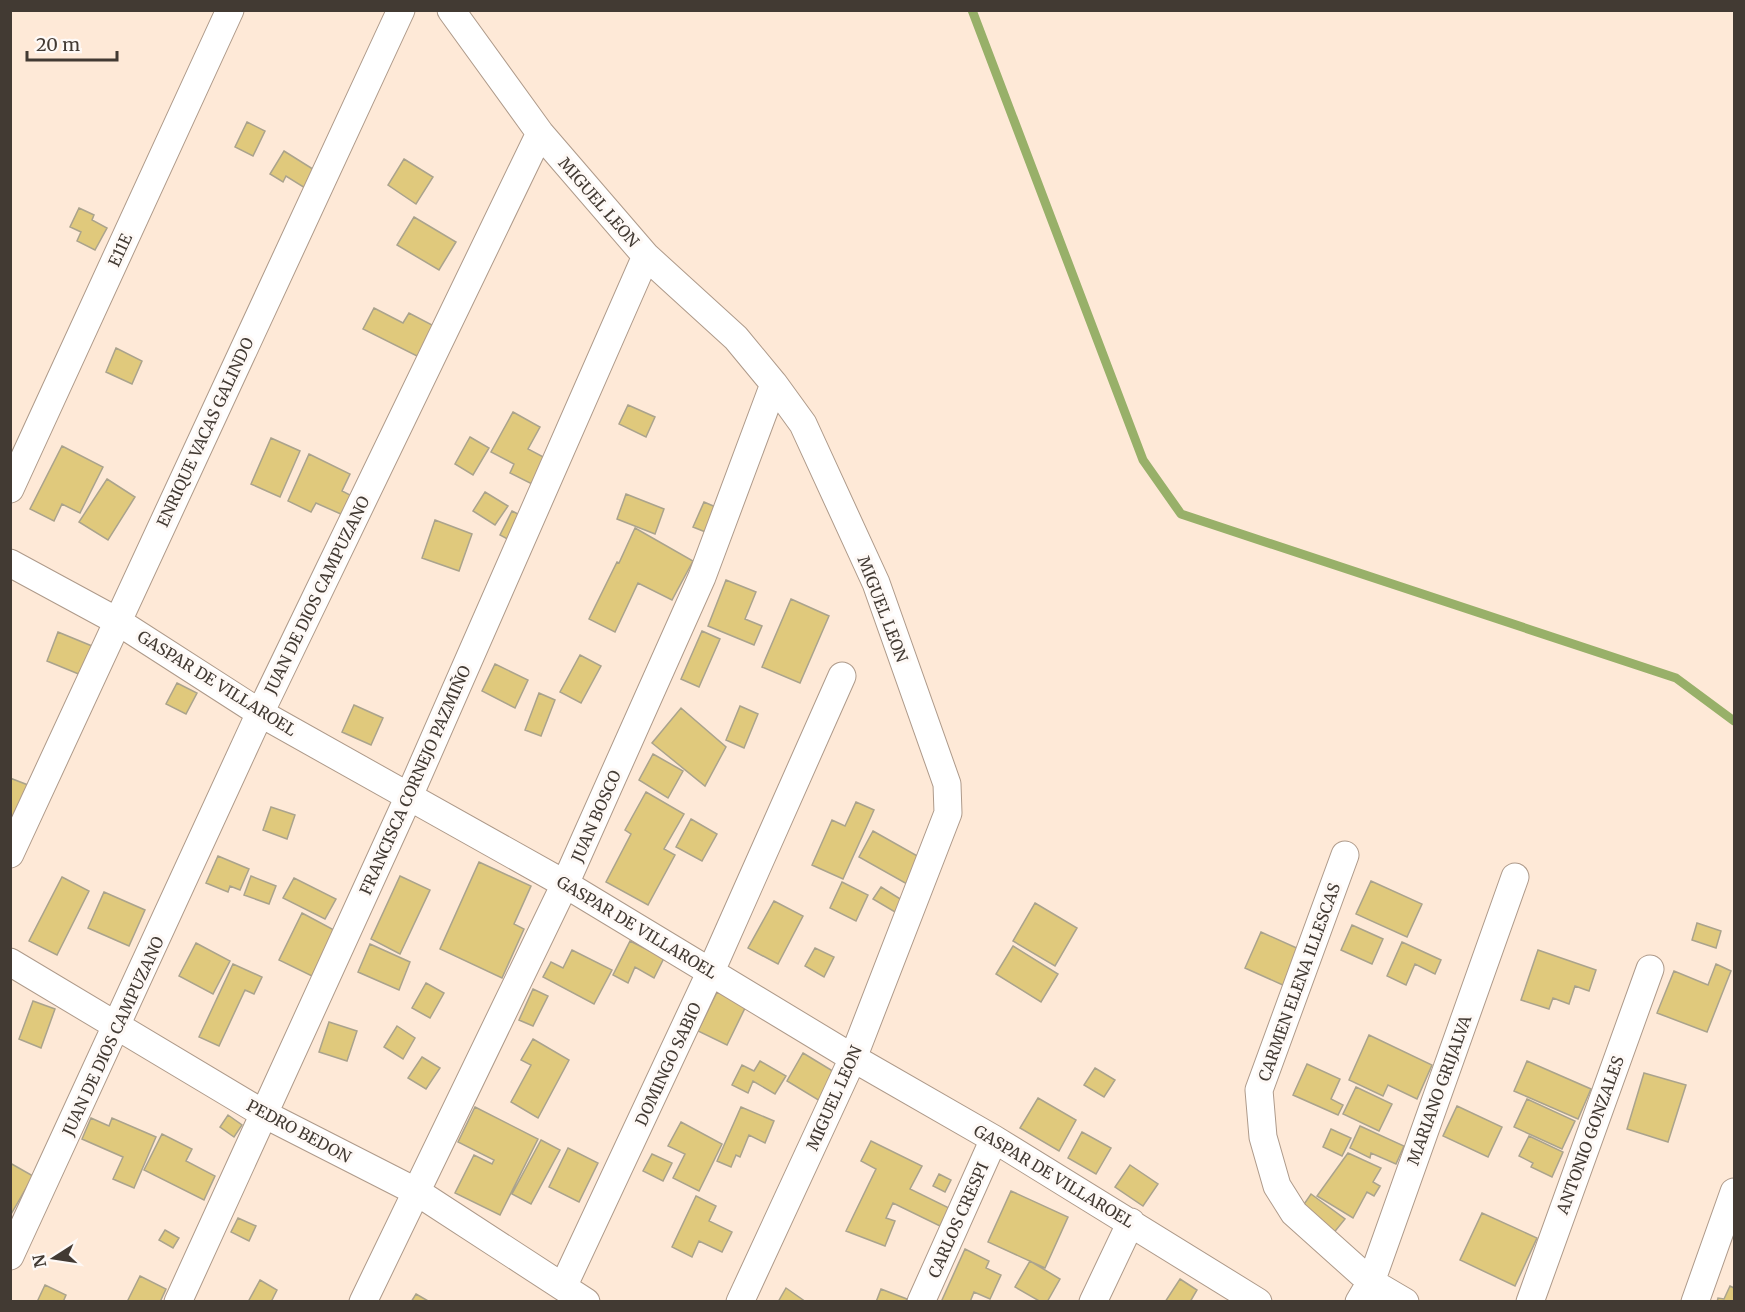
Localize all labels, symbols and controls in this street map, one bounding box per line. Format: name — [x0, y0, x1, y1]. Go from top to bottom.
scale bar — [27, 24, 117, 62]
text: 20 m — [36, 33, 80, 56]
street label: MIGUEL LEON — [555, 153, 644, 251]
street label: E11E — [104, 230, 137, 270]
street label: ENRIQUE VACAS GALINDO — [152, 334, 258, 530]
street label: JUAN DE DIOS CAMPUZANO — [260, 492, 374, 698]
street label: MIGUEL LEON — [854, 553, 913, 666]
street label: GASPAR DE VILLAROEL — [134, 626, 300, 740]
street label: FRANCISCA CORNEJO PAZMIÑO — [355, 662, 475, 898]
street label: JUAN BOSCO — [566, 766, 625, 866]
street label: GASPAR DE VILLAROEL — [553, 871, 721, 983]
street label: CARMEN ELENA ILLESCAS — [1254, 880, 1344, 1084]
street label: JUAN DE DIOS CAMPUZANO — [57, 933, 168, 1140]
street label: DOMINGO SABIO — [631, 999, 706, 1129]
street label: MARIANO GRIJALVA — [1403, 1012, 1476, 1168]
street label: MIGUEL LEON — [802, 1042, 866, 1153]
street label: ANTONIO GONZALES — [1552, 1053, 1628, 1218]
street label: PEDRO BEDON — [243, 1095, 355, 1167]
street label: GASPAR DE VILLAROEL — [970, 1120, 1138, 1232]
street label: CARLOS CRESPI — [924, 1159, 992, 1281]
north arrow — [24, 1228, 84, 1288]
text: N — [28, 1253, 50, 1269]

